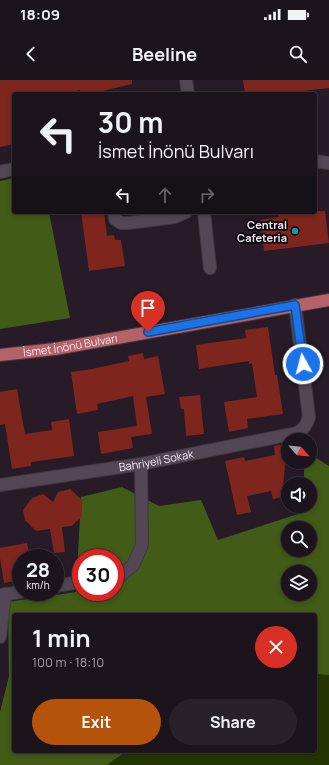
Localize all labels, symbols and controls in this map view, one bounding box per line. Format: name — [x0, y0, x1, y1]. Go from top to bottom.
text: 18:09 — [20, 4, 60, 25]
text: Beeline — [132, 42, 197, 66]
icon: back — [20, 43, 42, 65]
icon: search — [287, 43, 309, 65]
text: 30 m — [98, 103, 163, 141]
icon: left — [32, 108, 84, 160]
text: İsmet İnönü Bulvarı — [98, 139, 254, 163]
icon: left — [112, 184, 134, 206]
icon: ahead — [154, 184, 176, 206]
icon: right — [196, 184, 218, 206]
place label: Central Cafeteria — [237, 217, 287, 245]
marker: Central Cafeteria — [290, 226, 300, 236]
pin — [131, 291, 165, 332]
icon: arrive — [137, 297, 159, 319]
street label: İsmet İnönü Bulvarı — [22, 330, 119, 359]
position arrow — [282, 343, 324, 385]
north arrow — [281, 433, 317, 469]
map controls — [281, 433, 317, 601]
street label: Bahriyeli Sokak — [118, 446, 195, 474]
button: sound — [281, 477, 317, 513]
button: search — [281, 521, 317, 557]
speed limit sign: 30 — [72, 549, 124, 601]
text: 28 — [26, 556, 50, 583]
button: layers — [281, 565, 317, 601]
text: km/h — [26, 578, 50, 592]
text: 1 min — [32, 621, 91, 654]
button: close — [255, 626, 297, 668]
text: 100 m · 18:10 — [32, 653, 104, 671]
button: Exit — [32, 699, 161, 745]
button: Share — [169, 699, 297, 745]

